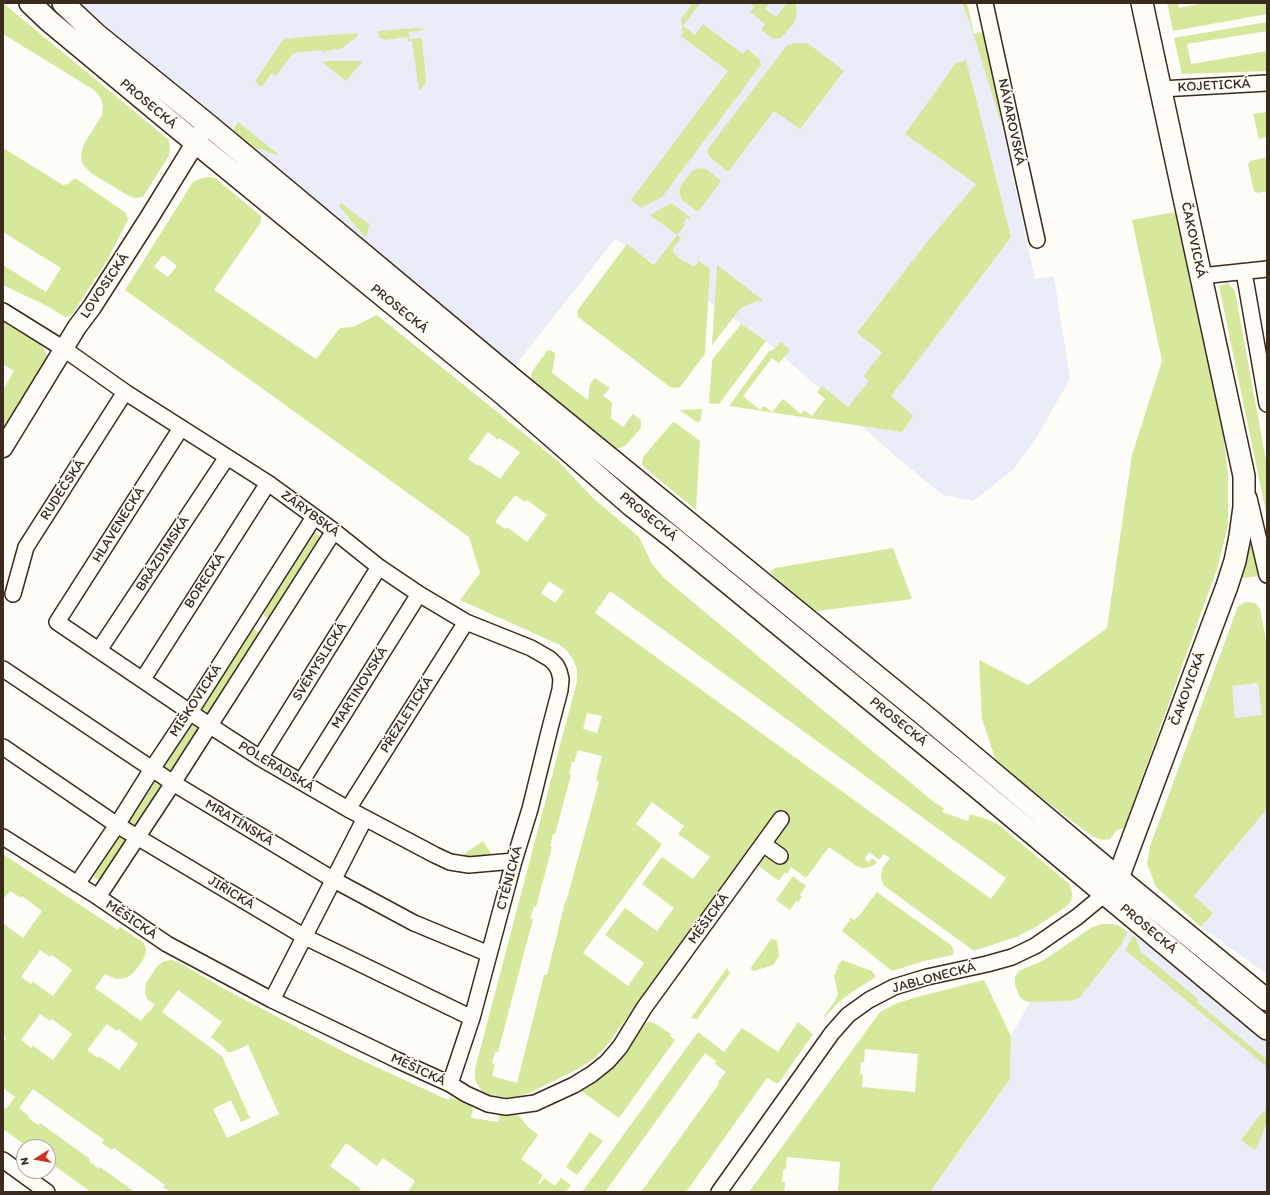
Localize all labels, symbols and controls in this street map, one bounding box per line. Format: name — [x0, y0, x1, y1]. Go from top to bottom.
street label: PROSECKÁ — [116, 75, 180, 133]
street label: KOJETICKÁ — [1177, 76, 1251, 96]
street label: NÁVAROVSKÁ — [994, 77, 1028, 167]
street label: ČAKOVICKÁ — [1177, 200, 1209, 280]
street label: LOVOSICKÁ — [77, 250, 133, 322]
street label: PROSECKÁ — [367, 281, 431, 337]
street label: RUDEČSKÁ — [37, 456, 89, 524]
street label: HLAVENECKÁ — [89, 484, 149, 566]
street label: ZÁRYBSKÁ — [277, 487, 343, 541]
street label: PROSECKÁ — [616, 489, 680, 545]
street label: BRÁZDIMSKÁ — [132, 513, 194, 595]
street label: BORECKÁ — [181, 550, 229, 612]
street label: SVÉMYSLICKÁ — [289, 620, 351, 704]
street label: MARTINOVSKÁ — [328, 644, 392, 732]
street label: ČAKOVICKÁ — [1167, 650, 1209, 728]
street label: MIŠKOVICKÁ — [166, 662, 226, 740]
street label: PŘEZLETICKÁ — [377, 674, 437, 756]
street label: PROSECKÁ — [866, 694, 930, 750]
street label: POLERADSKÁ — [235, 738, 317, 796]
street label: MRATÍNSKÁ — [202, 796, 276, 850]
street label: CTĚNICKÁ — [493, 844, 527, 912]
street label: JIŘICKÁ — [205, 873, 257, 913]
street label: MĚŠICKÁ — [685, 890, 733, 948]
street label: MĚŠICKÁ — [102, 897, 160, 943]
street label: PROSECKÁ — [1116, 900, 1180, 958]
street label: JABLONECKÁ — [890, 959, 978, 997]
street label: MĚŠICKÁ — [388, 1050, 448, 1090]
north arrow — [16, 1139, 56, 1179]
text: N — [18, 1156, 32, 1166]

